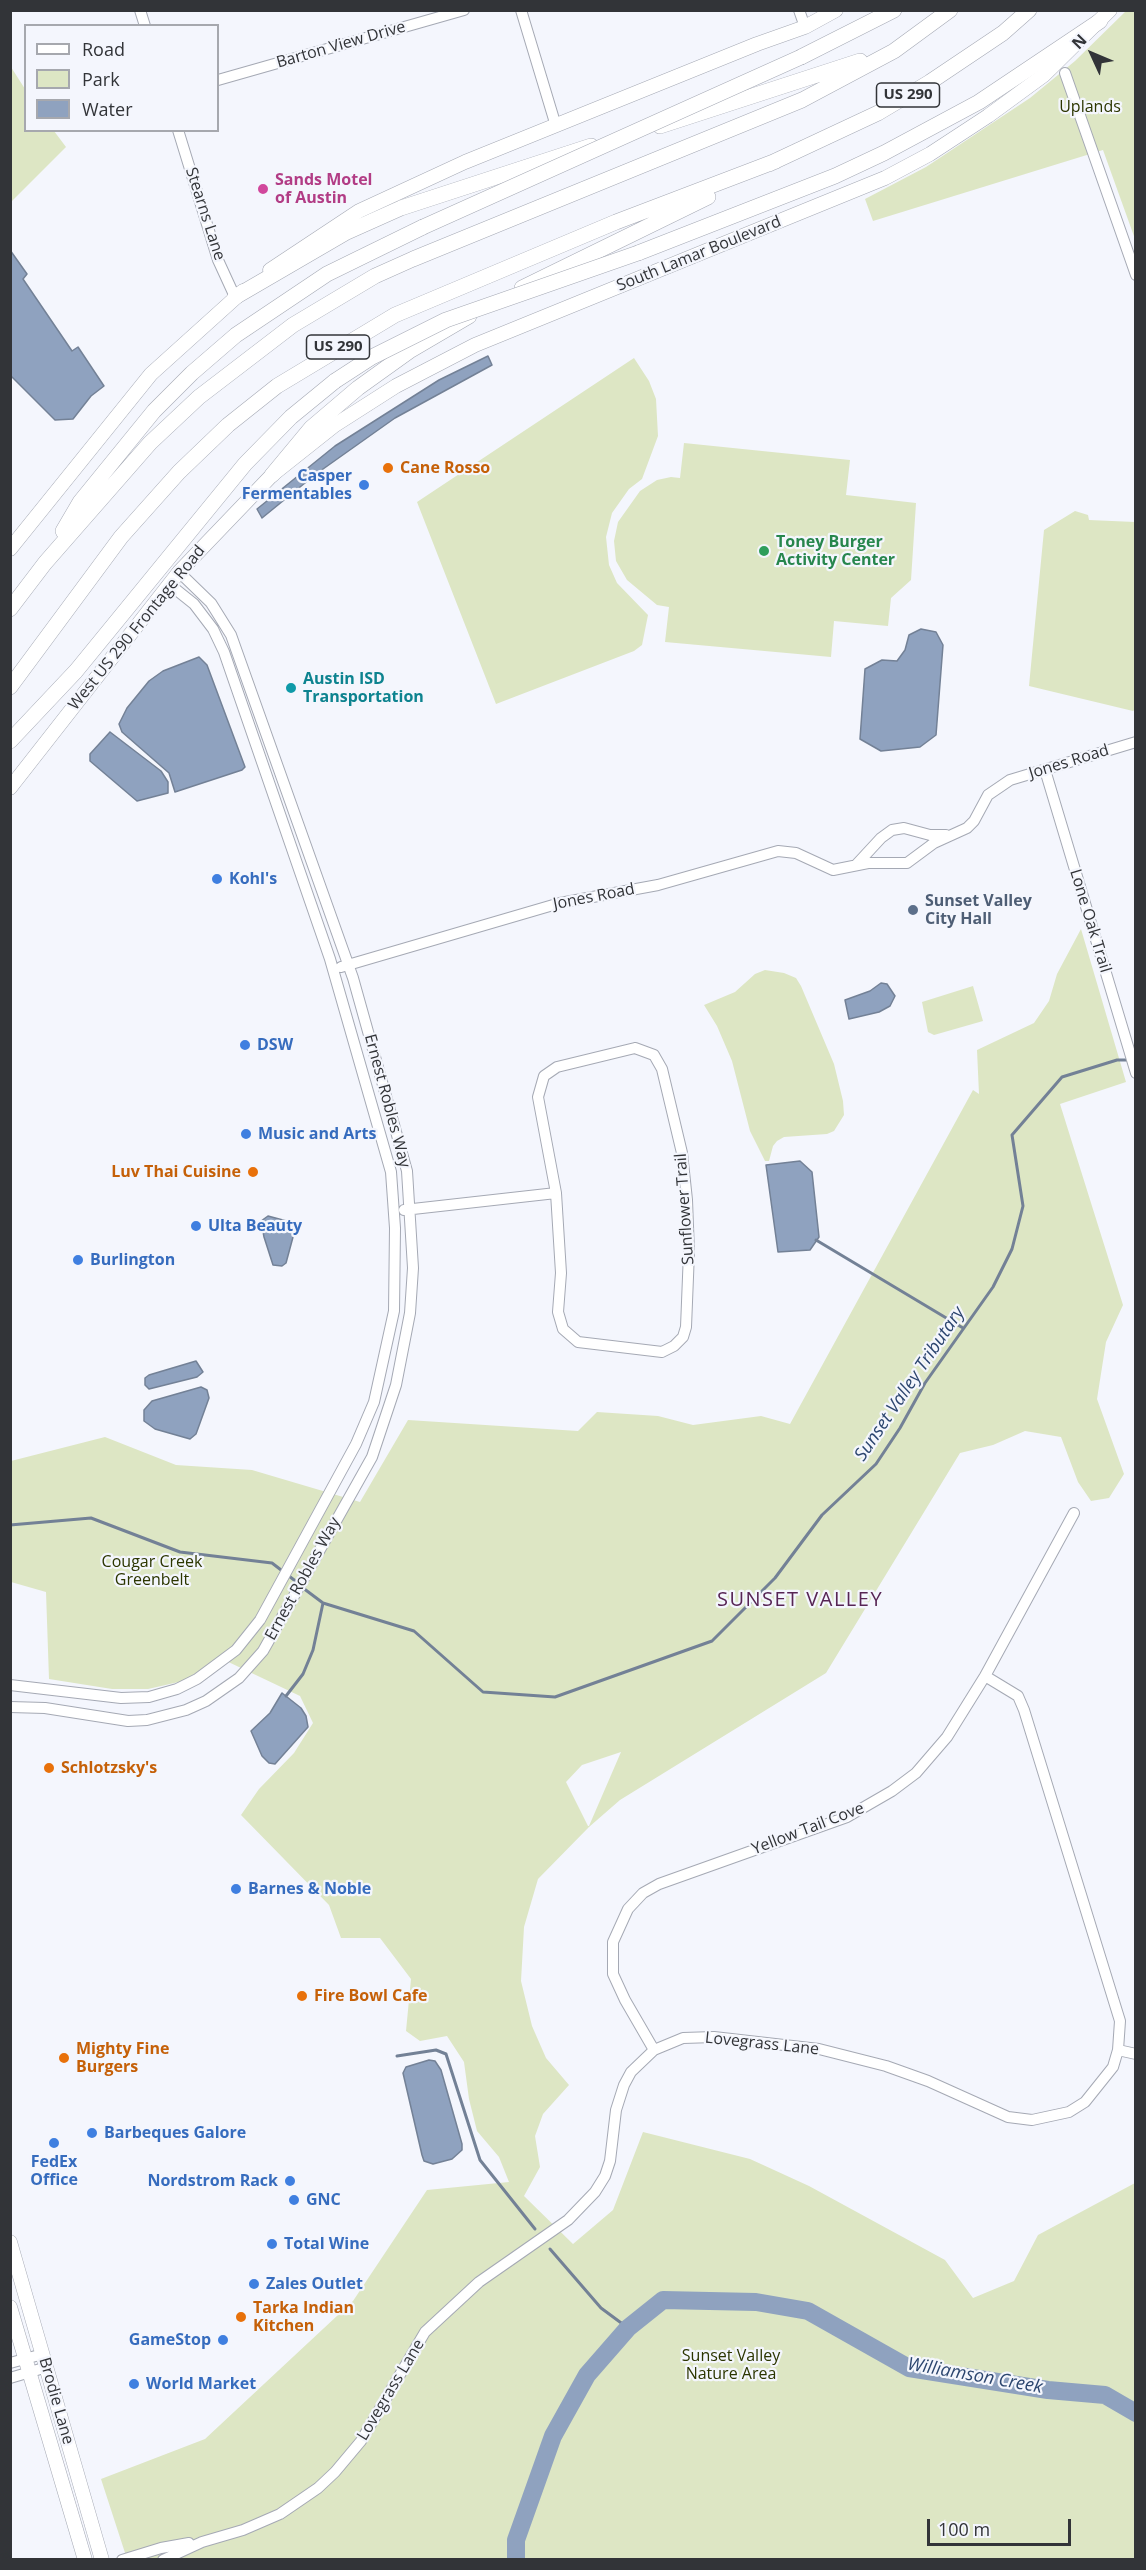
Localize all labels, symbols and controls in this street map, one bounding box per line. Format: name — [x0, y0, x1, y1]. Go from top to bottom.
street label: Barton View Drive — [274, 17, 408, 73]
legend — [24, 24, 219, 132]
north arrow — [1062, 24, 1122, 84]
text: N — [1067, 29, 1091, 54]
text: Road — [82, 37, 125, 61]
text: Park — [82, 67, 120, 91]
road number: US 290 — [876, 83, 940, 107]
text: Water — [82, 97, 133, 121]
park label: Uplands — [1059, 97, 1121, 117]
street label: Stearns Lane — [181, 165, 229, 263]
place label: Sands Motel of Austin — [275, 170, 372, 208]
marker: Sands Motel of Austin — [256, 182, 270, 196]
street label: South Lamar Boulevard — [614, 212, 784, 296]
road number: US 290 — [306, 335, 370, 359]
place label: Cane Rosso — [400, 458, 490, 478]
marker: Cane Rosso — [381, 461, 395, 475]
place label: Casper Fermentables — [242, 466, 352, 504]
marker: Casper Fermentables — [357, 478, 371, 492]
place label: Toney Burger Activity Center — [776, 532, 895, 570]
street label: West US 290 Frontage Road — [65, 542, 209, 714]
marker: Toney Burger Activity Center — [757, 544, 771, 558]
place label: Austin ISD Transportation — [303, 669, 424, 707]
marker: Austin ISD Transportation — [284, 681, 298, 695]
street label: Jones Road — [1027, 741, 1111, 783]
street label: Lone Oak Trail — [1065, 867, 1115, 975]
place label: Kohl's — [229, 869, 277, 889]
marker: Kohl's — [210, 872, 224, 886]
street label: Jones Road — [552, 880, 636, 914]
place label: Sunset Valley City Hall — [925, 891, 1032, 929]
marker: Sunset Valley City Hall — [906, 903, 920, 917]
street label: Ernest Robles Way — [360, 1032, 414, 1170]
place label: DSW — [257, 1035, 293, 1055]
marker: DSW — [238, 1038, 252, 1052]
place label: Music and Arts — [258, 1124, 376, 1144]
marker: Music and Arts — [239, 1127, 253, 1141]
street label: Sunflower Trail — [672, 1153, 698, 1265]
place label: Luv Thai Cuisine — [111, 1162, 241, 1182]
marker: Luv Thai Cuisine — [246, 1165, 260, 1179]
place label: Ulta Beauty — [208, 1216, 302, 1236]
marker: Ulta Beauty — [189, 1219, 203, 1233]
place label: Burlington — [90, 1250, 175, 1270]
marker: Burlington — [71, 1253, 85, 1267]
water label: Sunset Valley Tributary — [850, 1303, 970, 1465]
street label: Ernest Robles Way — [261, 1514, 345, 1644]
park label: Cougar Creek Greenbelt — [102, 1552, 202, 1590]
district label: SUNSET VALLEY — [717, 1588, 883, 1612]
place label: Schlotzsky's — [61, 1758, 157, 1778]
marker: Schlotzsky's — [42, 1761, 56, 1775]
street label: Yellow Tail Cove — [749, 1799, 867, 1859]
place label: Barnes & Noble — [248, 1879, 371, 1899]
marker: Barnes & Noble — [229, 1882, 243, 1896]
place label: Fire Bowl Cafe — [314, 1986, 427, 2006]
marker: Fire Bowl Cafe — [295, 1989, 309, 2003]
street label: Lovegrass Lane — [704, 2028, 820, 2060]
place label: Mighty Fine Burgers — [76, 2039, 169, 2077]
marker: Mighty Fine Burgers — [57, 2051, 71, 2065]
place label: Barbeques Galore — [104, 2123, 246, 2143]
marker: Barbeques Galore — [85, 2126, 99, 2140]
marker: FedEx Office — [47, 2136, 61, 2150]
place label: FedEx Office — [30, 2152, 78, 2190]
place label: Nordstrom Rack — [147, 2171, 278, 2191]
marker: Nordstrom Rack — [283, 2174, 297, 2188]
place label: GNC — [306, 2190, 341, 2210]
marker: GNC — [287, 2193, 301, 2207]
place label: Total Wine — [284, 2234, 369, 2254]
marker: Total Wine — [265, 2237, 279, 2251]
place label: Zales Outlet — [266, 2274, 363, 2294]
marker: Zales Outlet — [247, 2277, 261, 2291]
place label: Tarka Indian Kitchen — [253, 2298, 354, 2336]
marker: Tarka Indian Kitchen — [234, 2310, 248, 2324]
place label: GameStop — [129, 2330, 211, 2350]
marker: GameStop — [216, 2333, 230, 2347]
street label: Lovegrass Lane — [353, 2336, 429, 2444]
park label: Sunset Valley Nature Area — [682, 2346, 780, 2384]
water label: Williamson Creek — [906, 2353, 1044, 2399]
street label: Brodie Lane — [34, 2355, 78, 2447]
place label: World Market — [146, 2374, 256, 2394]
marker: World Market — [127, 2377, 141, 2391]
scale bar — [930, 2507, 1074, 2545]
text: 100 m — [938, 2517, 990, 2541]

